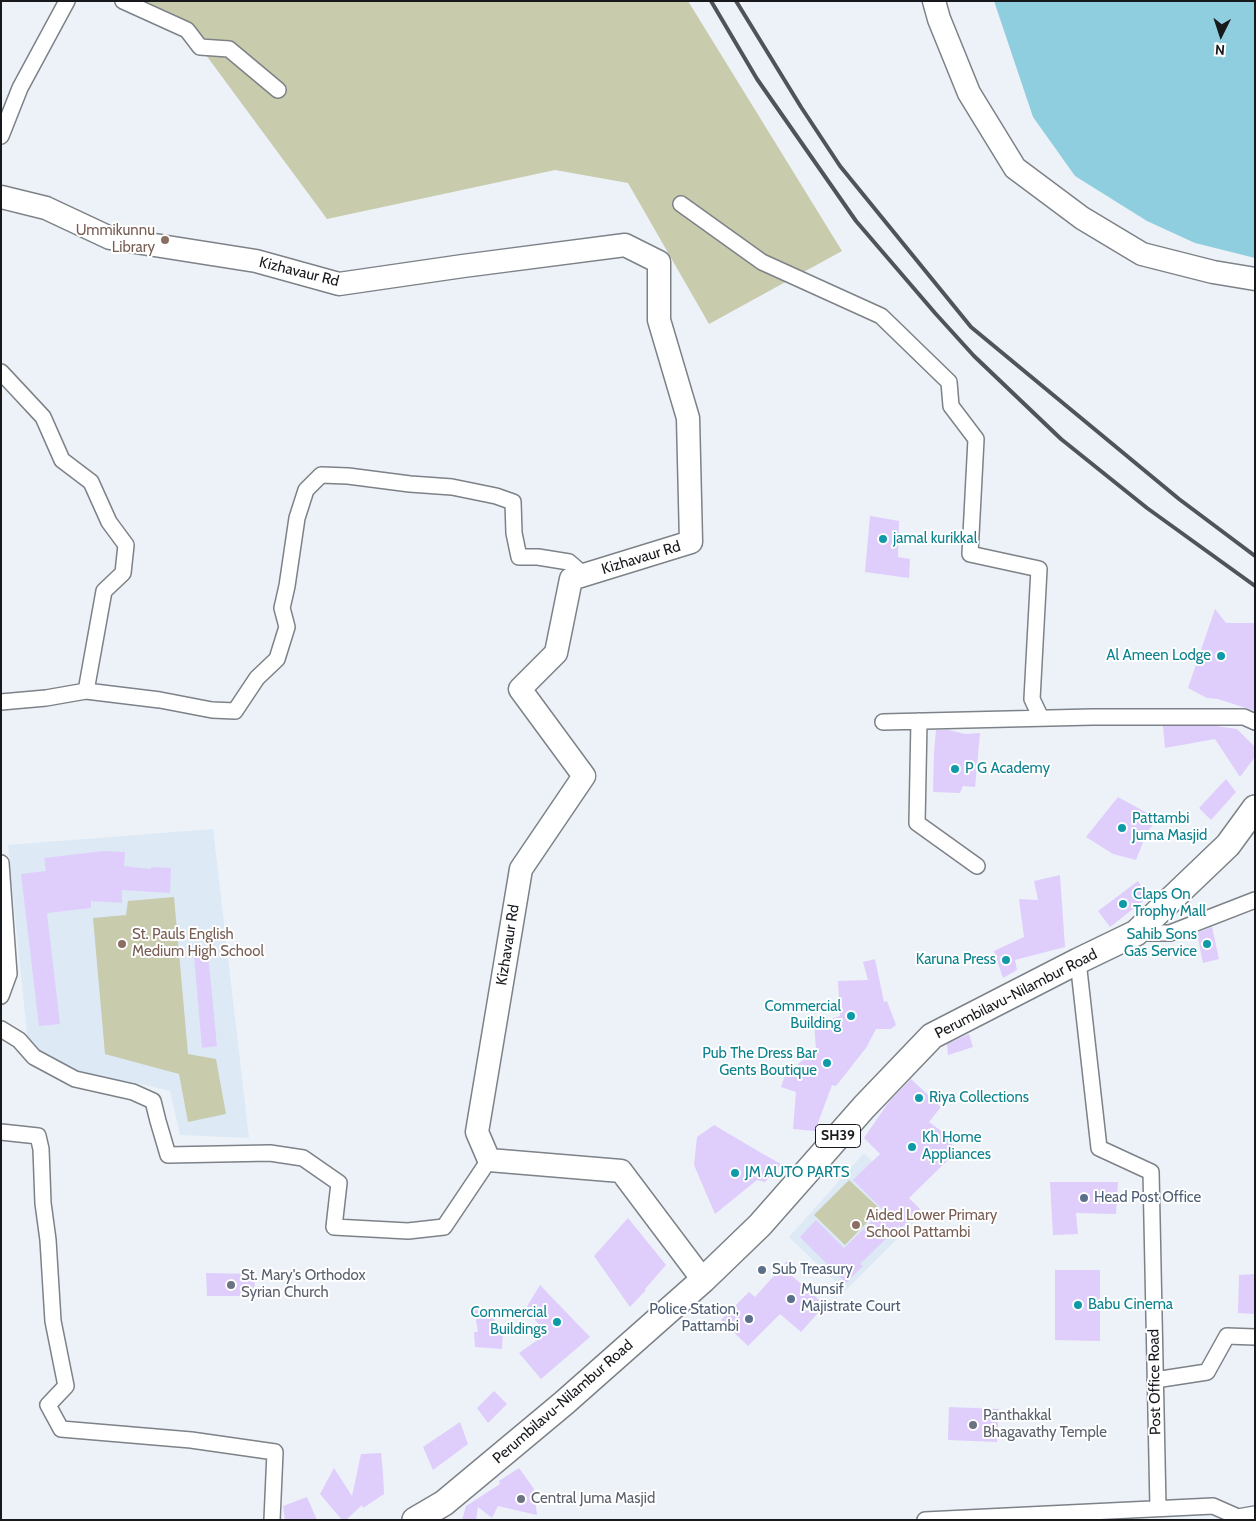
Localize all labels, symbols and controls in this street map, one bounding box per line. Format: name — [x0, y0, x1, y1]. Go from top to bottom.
north arrow — [1196, 10, 1246, 60]
text: N — [1214, 41, 1226, 59]
place label: Ummikunnu Library — [76, 222, 155, 257]
marker: Ummikunnu Library — [159, 234, 171, 246]
street label: Kizhavaur Rd — [257, 253, 341, 291]
place label: jamal kurikkal — [893, 530, 977, 548]
marker: jamal kurikkal — [877, 533, 889, 545]
street label: Kizhavaur Rd — [599, 537, 683, 579]
place label: Al Ameen Lodge — [1106, 647, 1211, 665]
marker: Al Ameen Lodge — [1215, 650, 1227, 662]
place label: P G Academy — [965, 760, 1050, 778]
marker: P G Academy — [949, 763, 961, 775]
place label: Pattambi Juma Masjid — [1132, 810, 1207, 845]
marker: Pattambi Juma Masjid — [1116, 822, 1128, 834]
place label: Claps On Trophy Mall — [1133, 886, 1206, 921]
marker: Claps On Trophy Mall — [1117, 898, 1129, 910]
street label: Kizhavaur Rd — [493, 903, 523, 987]
place label: St. Pauls English Medium High School — [132, 926, 264, 961]
place label: Sahib Sons Gas Service — [1124, 926, 1197, 961]
marker: St. Pauls English Medium High School — [116, 938, 128, 950]
marker: Sahib Sons Gas Service — [1201, 938, 1213, 950]
street label: Perumbilavu-Nilambur Road — [932, 945, 1100, 1043]
place label: Karuna Press — [916, 951, 996, 969]
marker: Karuna Press — [1000, 954, 1012, 966]
place label: Commercial Building — [764, 998, 841, 1033]
marker: Commercial Building — [845, 1010, 857, 1022]
place label: Pub The Dress Bar Gents Boutique — [702, 1045, 817, 1080]
marker: Pub The Dress Bar Gents Boutique — [821, 1057, 833, 1069]
place label: Riya Collections — [929, 1089, 1029, 1107]
marker: Riya Collections — [913, 1092, 925, 1104]
road number: SH39 — [816, 1124, 860, 1148]
place label: Kh Home Appliances — [922, 1129, 991, 1164]
marker: Kh Home Appliances — [906, 1141, 918, 1153]
place label: JM AUTO PARTS — [745, 1164, 850, 1182]
marker: JM AUTO PARTS — [729, 1167, 741, 1179]
place label: Head Post Office — [1094, 1189, 1201, 1207]
marker: Head Post Office — [1078, 1192, 1090, 1204]
place label: Aided Lower Primary School Pattambi — [866, 1207, 997, 1242]
marker: Aided Lower Primary School Pattambi — [850, 1219, 862, 1231]
place label: Sub Treasury — [772, 1261, 853, 1279]
marker: Sub Treasury — [756, 1264, 768, 1276]
place label: St. Mary's Orthodox Syrian Church — [241, 1267, 366, 1302]
marker: St. Mary's Orthodox Syrian Church — [225, 1279, 237, 1291]
place label: Munsif Majistrate Court — [801, 1281, 901, 1316]
marker: Munsif Majistrate Court — [785, 1293, 797, 1305]
place label: Babu Cinema — [1088, 1296, 1173, 1314]
marker: Babu Cinema — [1072, 1299, 1084, 1311]
place label: Police Station, Pattambi — [649, 1301, 739, 1336]
place label: Commercial Buildings — [470, 1304, 547, 1339]
marker: Police Station, Pattambi — [743, 1313, 755, 1325]
marker: Commercial Buildings — [551, 1316, 563, 1328]
street label: Post Office Road — [1145, 1329, 1165, 1435]
street label: Perumbilavu-Nilambur Road — [489, 1336, 637, 1468]
place label: Panthakkal Bhagavathy Temple — [983, 1407, 1107, 1442]
marker: Panthakkal Bhagavathy Temple — [967, 1419, 979, 1431]
place label: Central Juma Masjid — [531, 1490, 655, 1508]
marker: Central Juma Masjid — [515, 1493, 527, 1505]

